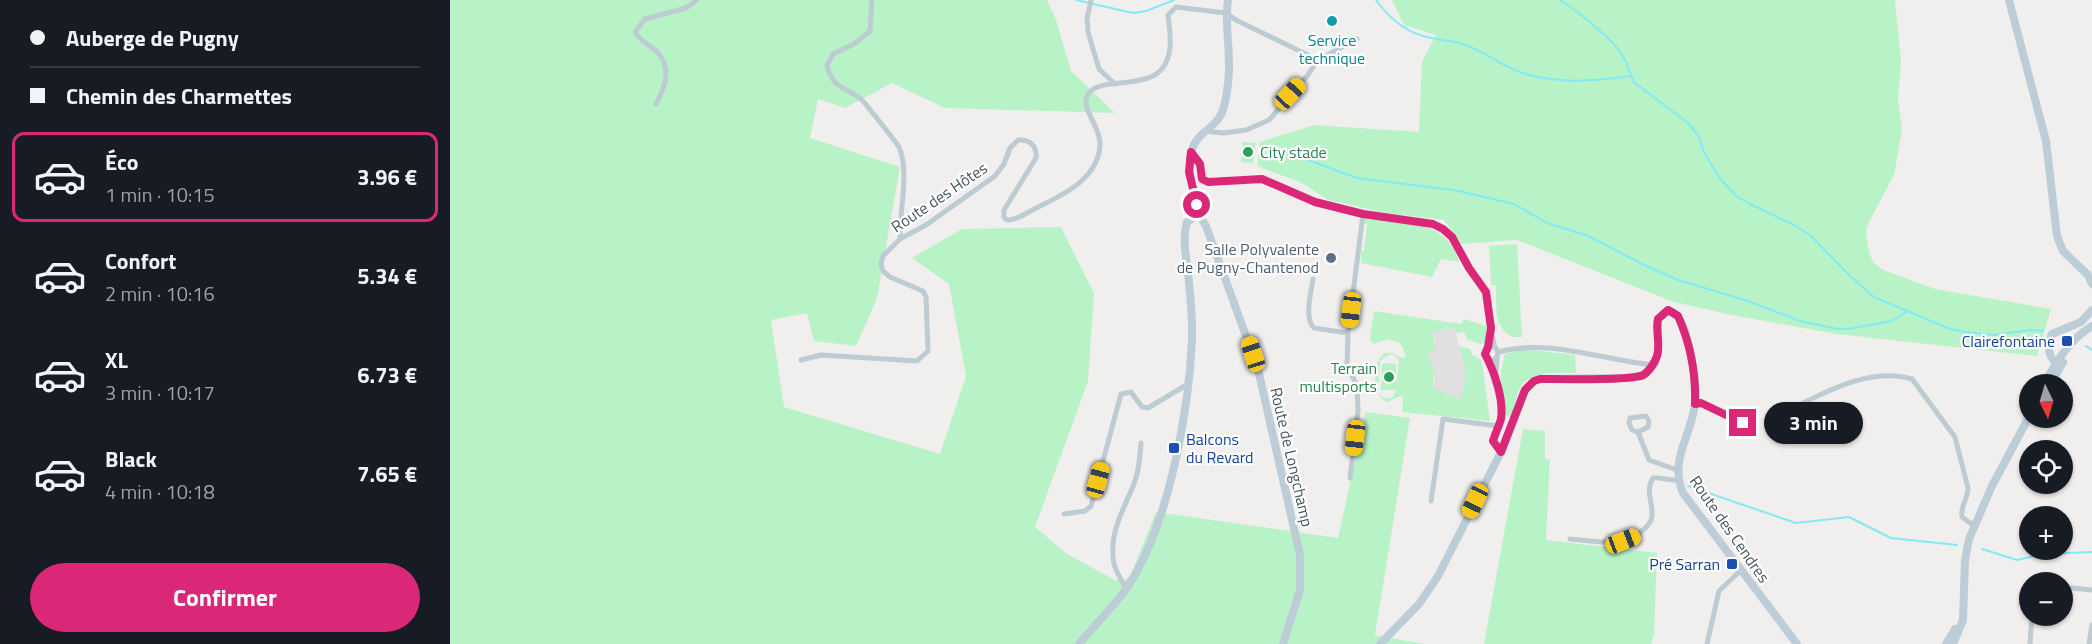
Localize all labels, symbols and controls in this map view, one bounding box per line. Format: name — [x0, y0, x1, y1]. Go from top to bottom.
marker: Service technique — [1325, 14, 1339, 28]
text: Auberge de Pugny — [66, 21, 239, 55]
place label: Service technique — [1299, 28, 1365, 70]
car — [1271, 75, 1309, 113]
text: Chemin des Charmettes — [66, 79, 292, 113]
place label: City stade — [1260, 140, 1327, 164]
text: Éco — [105, 145, 138, 179]
marker: City stade — [1241, 145, 1255, 159]
icon: car — [33, 150, 87, 204]
street label: Route des Hôtes — [886, 156, 992, 238]
text: 3.96 € — [357, 160, 417, 194]
text: 1 min · 10:15 — [105, 179, 215, 210]
route start — [1183, 191, 1210, 218]
place label: Salle Polyvalente de Pugny-Chantenod — [1177, 237, 1319, 279]
text: Confort — [105, 244, 176, 278]
icon: car — [33, 249, 87, 303]
marker: Salle Polyvalente de Pugny-Chantenod — [1324, 251, 1338, 265]
text: 5.34 € — [357, 259, 417, 293]
text: 2 min · 10:16 — [105, 278, 215, 309]
car — [1340, 291, 1362, 329]
place label: Clairefontaine — [1962, 329, 2055, 353]
car — [1239, 334, 1267, 374]
marker: Clairefontaine — [2060, 334, 2074, 348]
text: XL — [105, 343, 128, 377]
icon: car — [33, 348, 87, 402]
place label: Terrain multisports — [1299, 356, 1377, 398]
text: 6.73 € — [357, 358, 417, 392]
marker: Terrain multisports — [1382, 370, 1396, 384]
north arrow — [2019, 374, 2073, 428]
map controls — [2019, 374, 2073, 626]
text: 3 min · 10:17 — [105, 377, 215, 408]
street label: Route de Longchamp — [1264, 385, 1320, 529]
callout: 3 min — [1764, 402, 1863, 444]
text: 3 min — [1789, 407, 1838, 438]
route end — [1729, 409, 1756, 436]
car — [1344, 419, 1366, 457]
place label: Balcons du Revard — [1186, 427, 1254, 469]
button: locate — [2019, 440, 2073, 494]
marker: Balcons du Revard — [1167, 441, 1181, 455]
text: Black — [105, 442, 157, 476]
icon: car — [33, 447, 87, 501]
text: 7.65 € — [357, 457, 417, 491]
car — [1085, 460, 1111, 500]
street label: Route des Cendres — [1684, 471, 1776, 587]
text: 4 min · 10:18 — [105, 476, 215, 507]
car — [1459, 481, 1491, 521]
button: + — [2019, 506, 2073, 560]
car — [1603, 526, 1643, 556]
place label: Pré Sarran — [1649, 552, 1720, 576]
marker: Pré Sarran — [1725, 557, 1739, 571]
button: Confirmer — [30, 563, 420, 632]
button: − — [2019, 572, 2073, 626]

